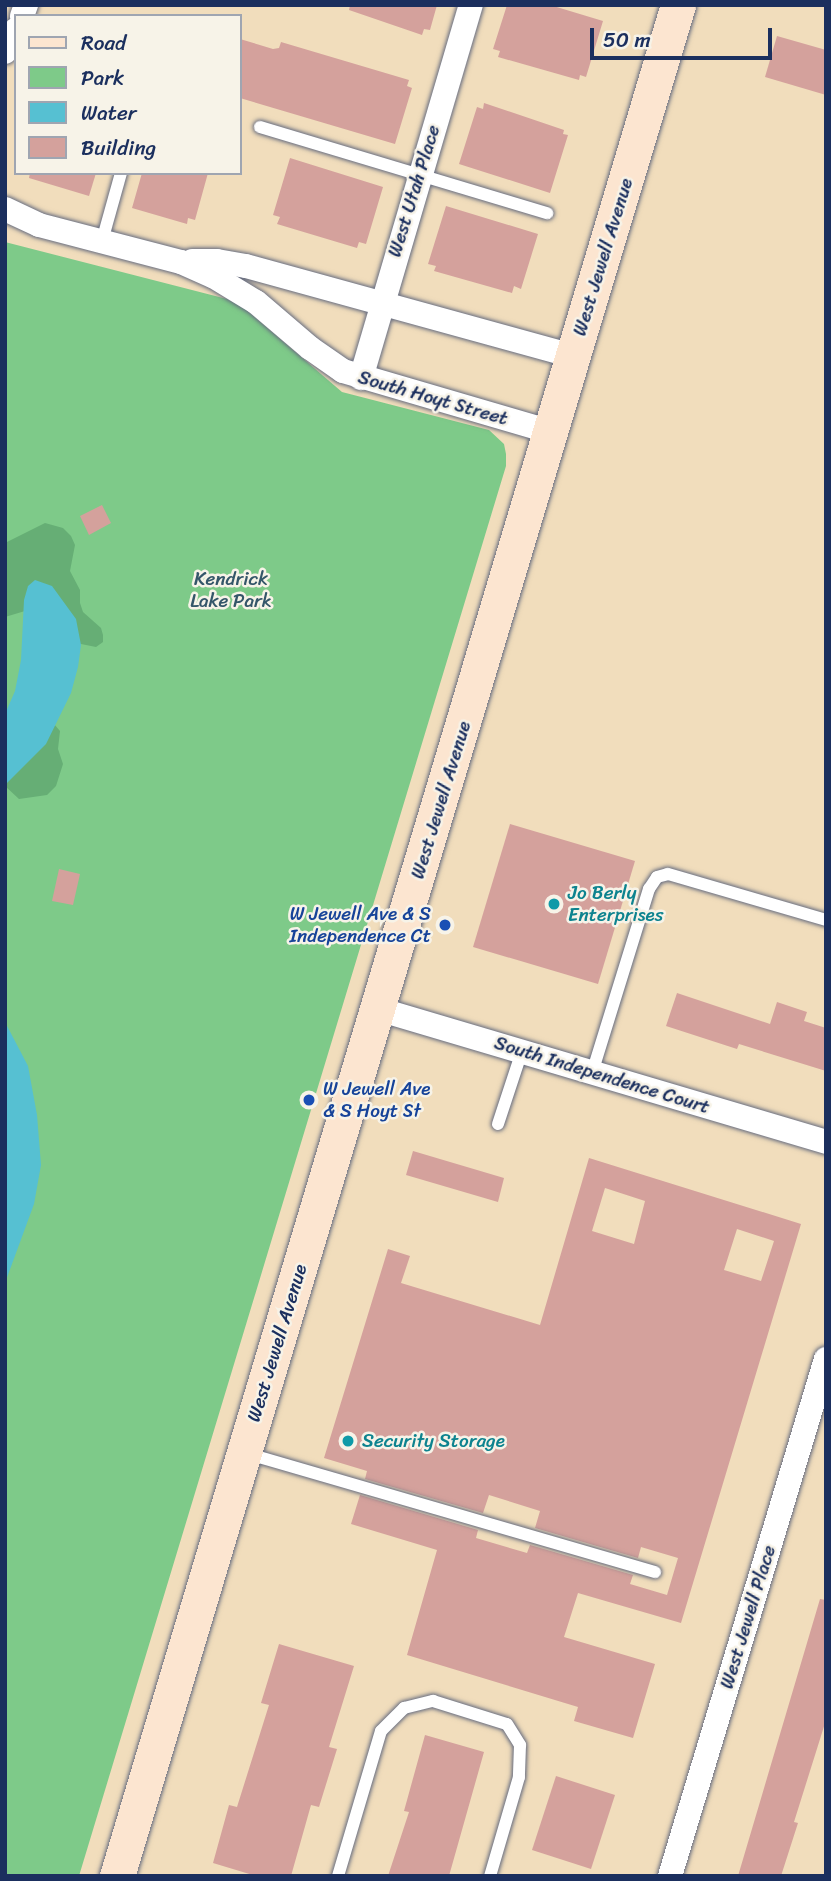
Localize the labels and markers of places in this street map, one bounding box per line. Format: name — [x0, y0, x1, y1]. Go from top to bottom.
place label: Jo Berly Enterprises — [568, 882, 663, 926]
marker: Jo Berly Enterprises — [546, 896, 562, 912]
place label: W Jewell Ave & S Independence Ct — [289, 903, 431, 947]
marker: W Jewell Ave & S Independence Ct — [437, 917, 453, 933]
place label: W Jewell Ave & S Hoyt St — [323, 1078, 431, 1122]
marker: W Jewell Ave & S Hoyt St — [301, 1092, 317, 1108]
place label: Security Storage — [362, 1430, 505, 1452]
marker: Security Storage — [340, 1433, 356, 1449]

